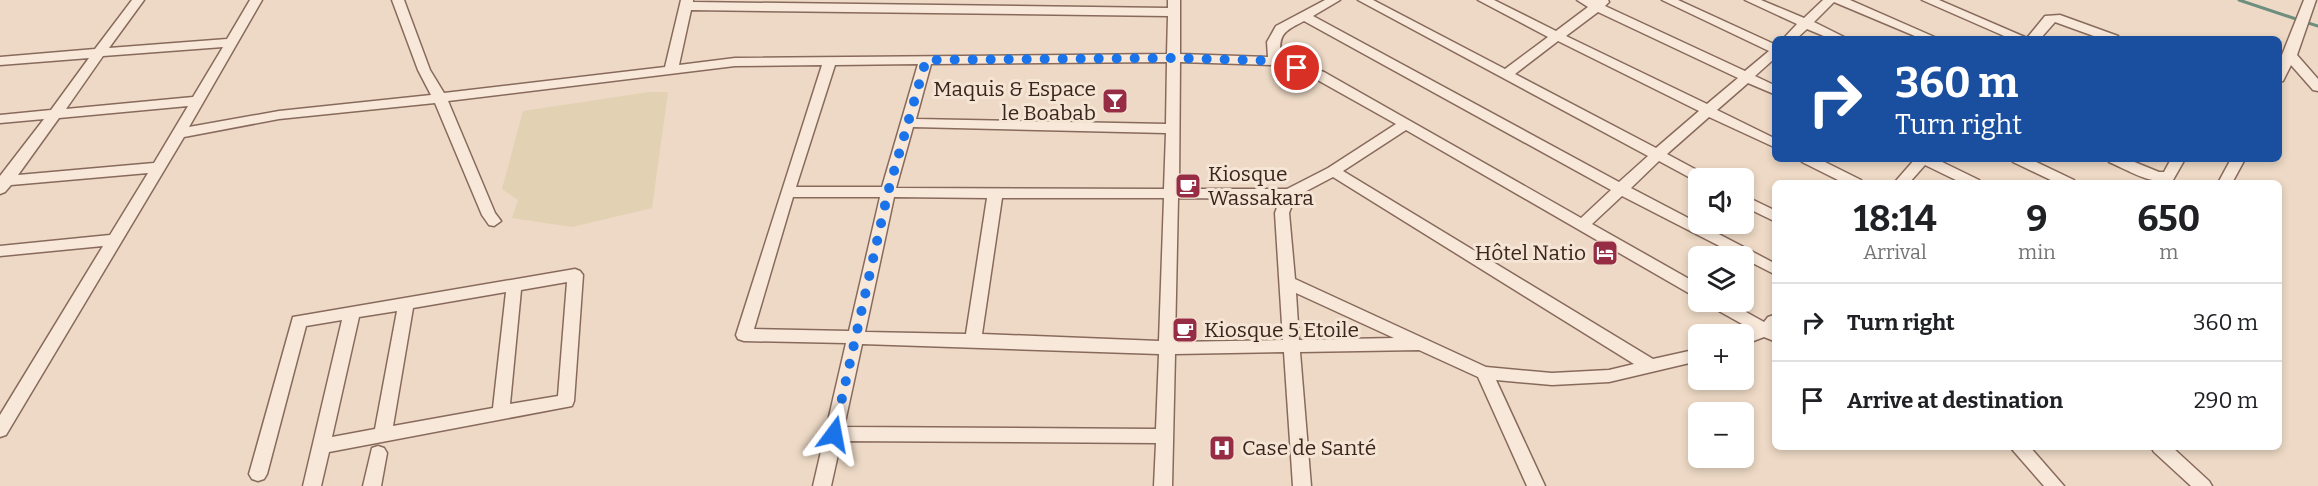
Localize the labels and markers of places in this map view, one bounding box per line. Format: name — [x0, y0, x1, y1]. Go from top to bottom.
pin — [1271, 42, 1322, 93]
place label: Maquis & Espace le Boabab — [933, 76, 1096, 126]
bar icon: Maquis & Espace le Boabab — [1100, 86, 1130, 116]
place label: Kiosque Wassakara — [1208, 161, 1314, 211]
cafe icon: Kiosque Wassakara — [1173, 171, 1203, 201]
hotel icon: Hôtel Natio — [1590, 238, 1620, 268]
place label: Hôtel Natio — [1475, 240, 1586, 266]
cafe icon: Kiosque 5 Etoile — [1170, 315, 1200, 345]
place label: Kiosque 5 Etoile — [1204, 317, 1359, 343]
hospital icon: Case de Santé — [1207, 433, 1237, 463]
place label: Case de Santé — [1242, 435, 1376, 461]

